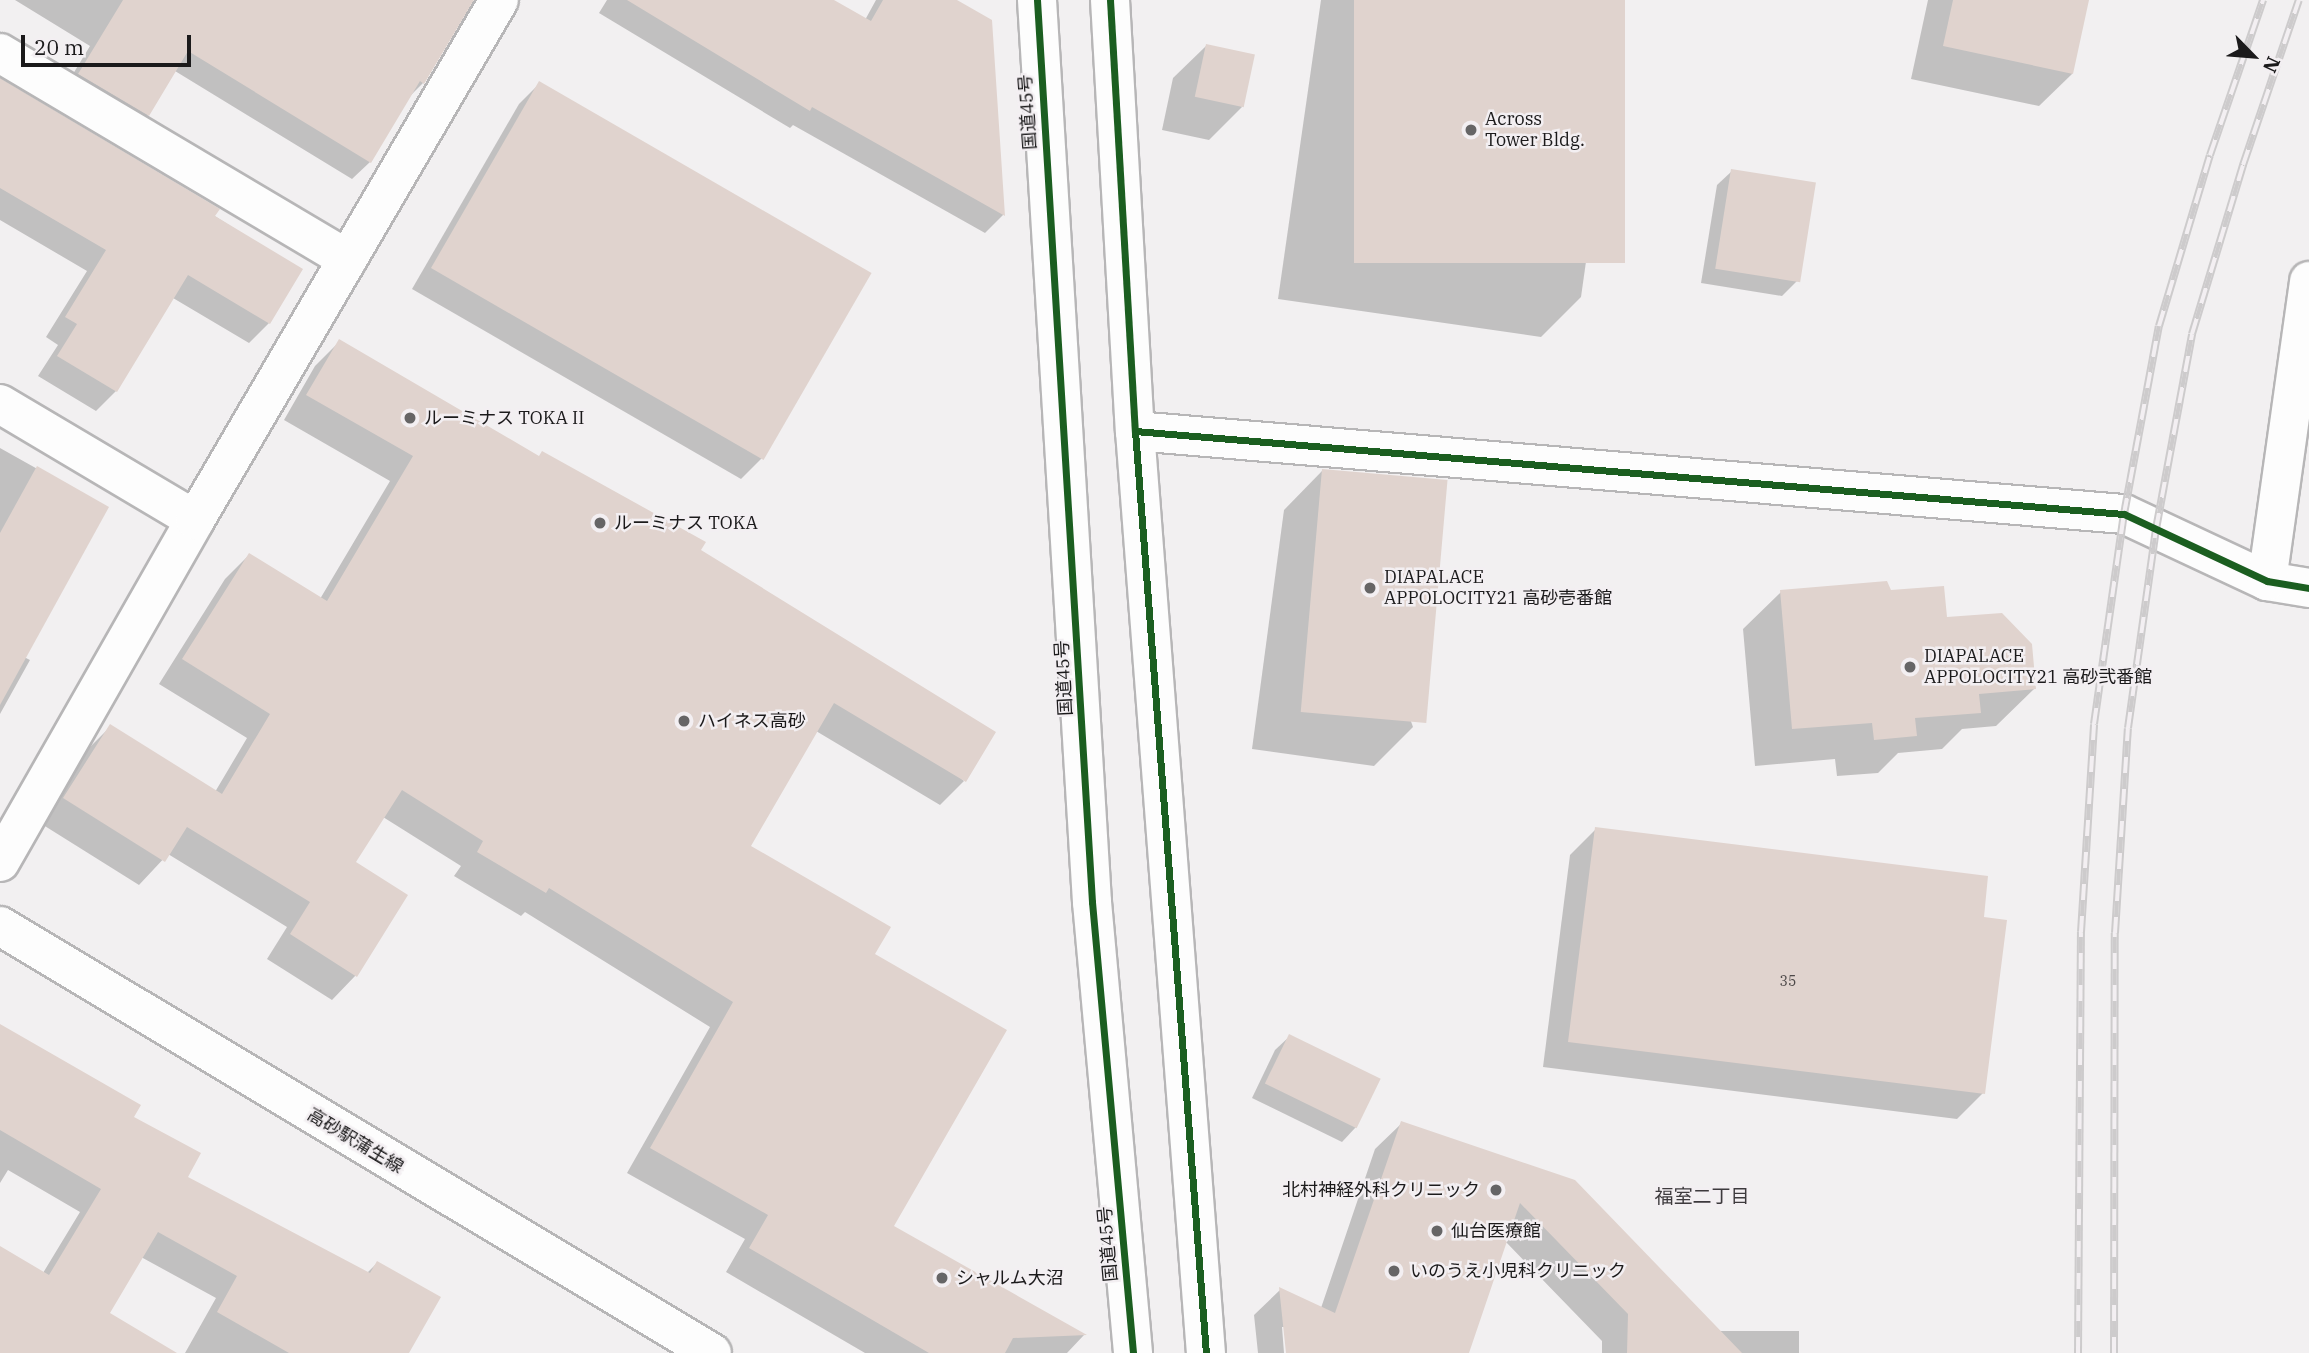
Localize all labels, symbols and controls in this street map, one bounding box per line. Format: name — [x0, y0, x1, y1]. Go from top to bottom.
scale bar — [24, 21, 194, 65]
north arrow — [2218, 21, 2288, 91]
text: 20 m — [34, 33, 84, 61]
text: N — [2258, 53, 2286, 77]
street label: 国道45号 — [1015, 74, 1041, 150]
place label: Across Tower Bldg. — [1485, 109, 1585, 152]
marker: Across Tower Bldg. — [1463, 122, 1479, 138]
place label: ルーミナス TOKA II — [424, 407, 584, 429]
marker: ルーミナス TOKA II — [402, 410, 418, 426]
place label: ルーミナス TOKA — [614, 512, 758, 534]
marker: ルーミナス TOKA — [592, 515, 608, 531]
place label: DIAPALACE APPOLOCITY21 高砂壱番館 — [1384, 567, 1612, 610]
marker: DIAPALACE APPOLOCITY21 高砂壱番館 — [1362, 580, 1378, 596]
street label: 国道45号 — [1051, 640, 1077, 716]
place label: DIAPALACE APPOLOCITY21 高砂弐番館 — [1924, 646, 2152, 688]
marker: DIAPALACE APPOLOCITY21 高砂弐番館 — [1902, 659, 1918, 675]
place label: ハイネス高砂 — [698, 710, 806, 732]
marker: ハイネス高砂 — [676, 713, 692, 729]
house number: 35 — [1780, 973, 1796, 989]
street label: 高砂駅蒲生線 — [303, 1104, 407, 1178]
place label: 北村神経外科クリニック — [1282, 1179, 1480, 1201]
marker: 北村神経外科クリニック — [1486, 1180, 1506, 1200]
district label: 福室二丁目 — [1655, 1186, 1749, 1208]
street label: 国道45号 — [1094, 1205, 1122, 1283]
place label: 仙台医療館 — [1451, 1220, 1541, 1242]
marker: 仙台医療館 — [1429, 1223, 1445, 1239]
place label: いのうえ小児科クリニック — [1410, 1260, 1626, 1282]
marker: いのうえ小児科クリニック — [1384, 1261, 1404, 1281]
place label: シャルム大沼 — [956, 1267, 1064, 1289]
marker: シャルム大沼 — [934, 1270, 950, 1286]

